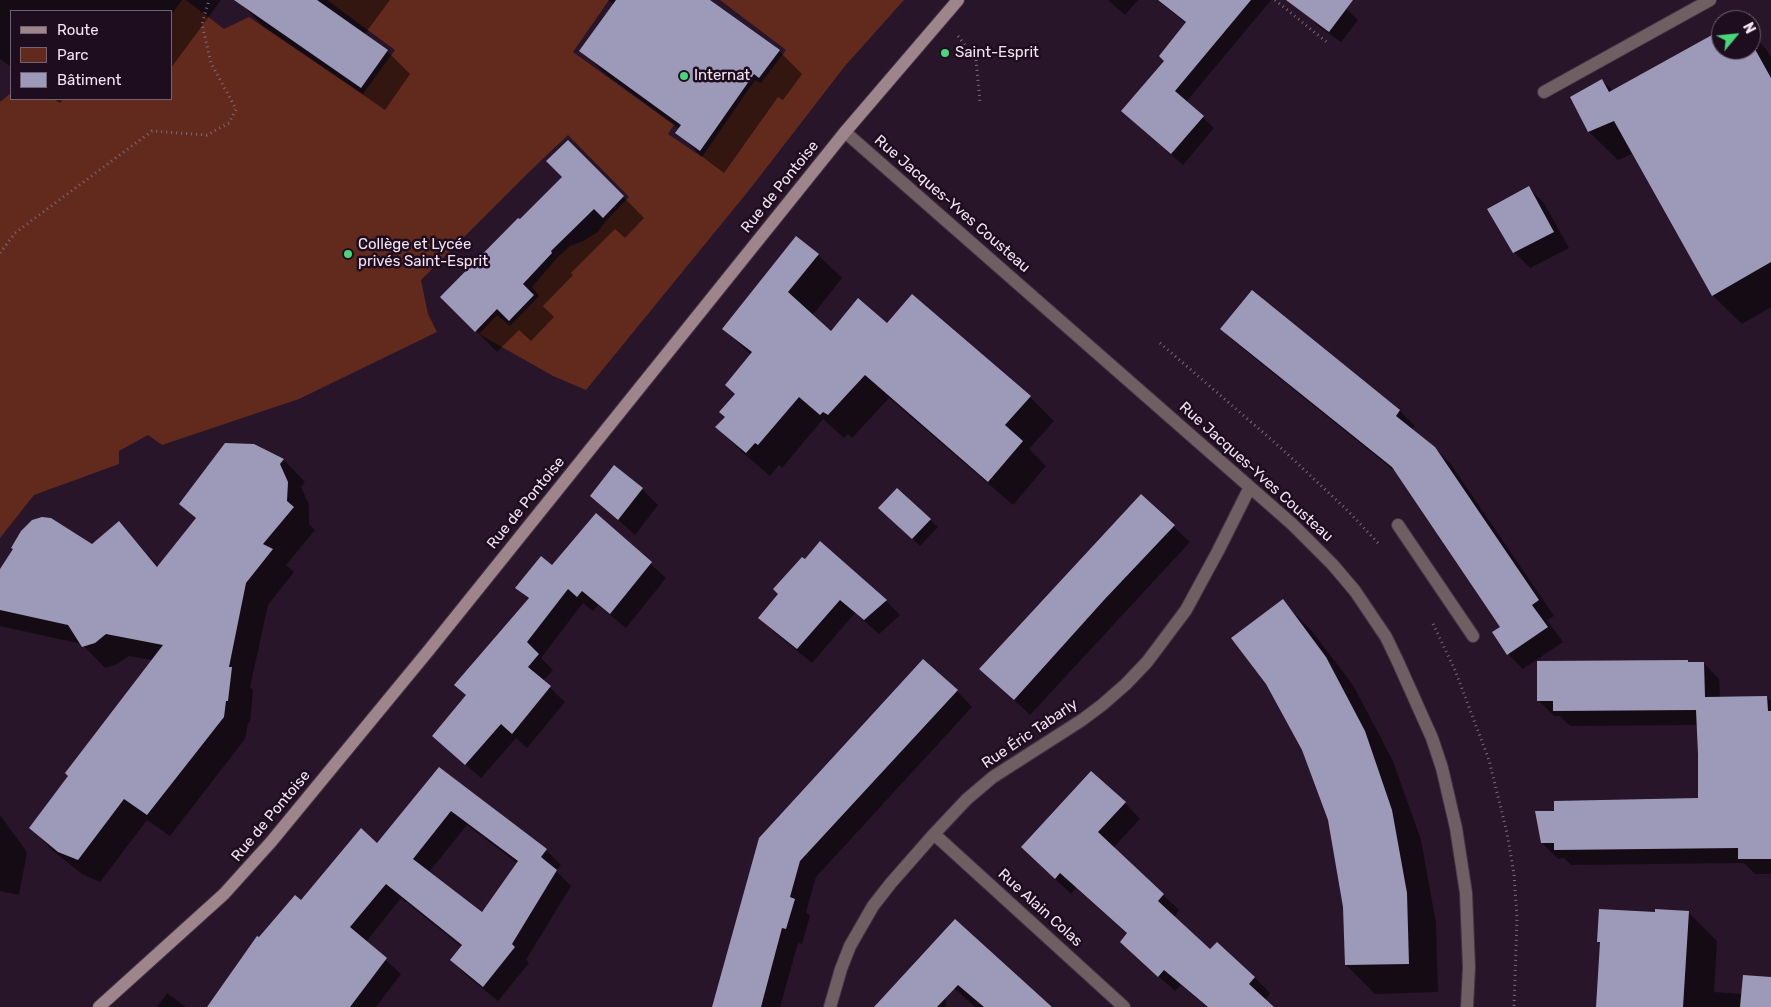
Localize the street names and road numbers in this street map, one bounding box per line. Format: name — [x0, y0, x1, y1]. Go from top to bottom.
street label: Rue Jacques-Yves Cousteau — [870, 131, 1034, 277]
street label: Rue de Pontoise — [737, 137, 823, 237]
street label: Rue Jacques-Yves Cousteau — [1175, 398, 1337, 546]
street label: Rue de Pontoise — [483, 453, 569, 553]
street label: Rue Éric Tabarly — [979, 695, 1081, 773]
street label: Rue de Pontoise — [228, 767, 314, 865]
street label: Rue Alain Colas — [994, 865, 1086, 951]

